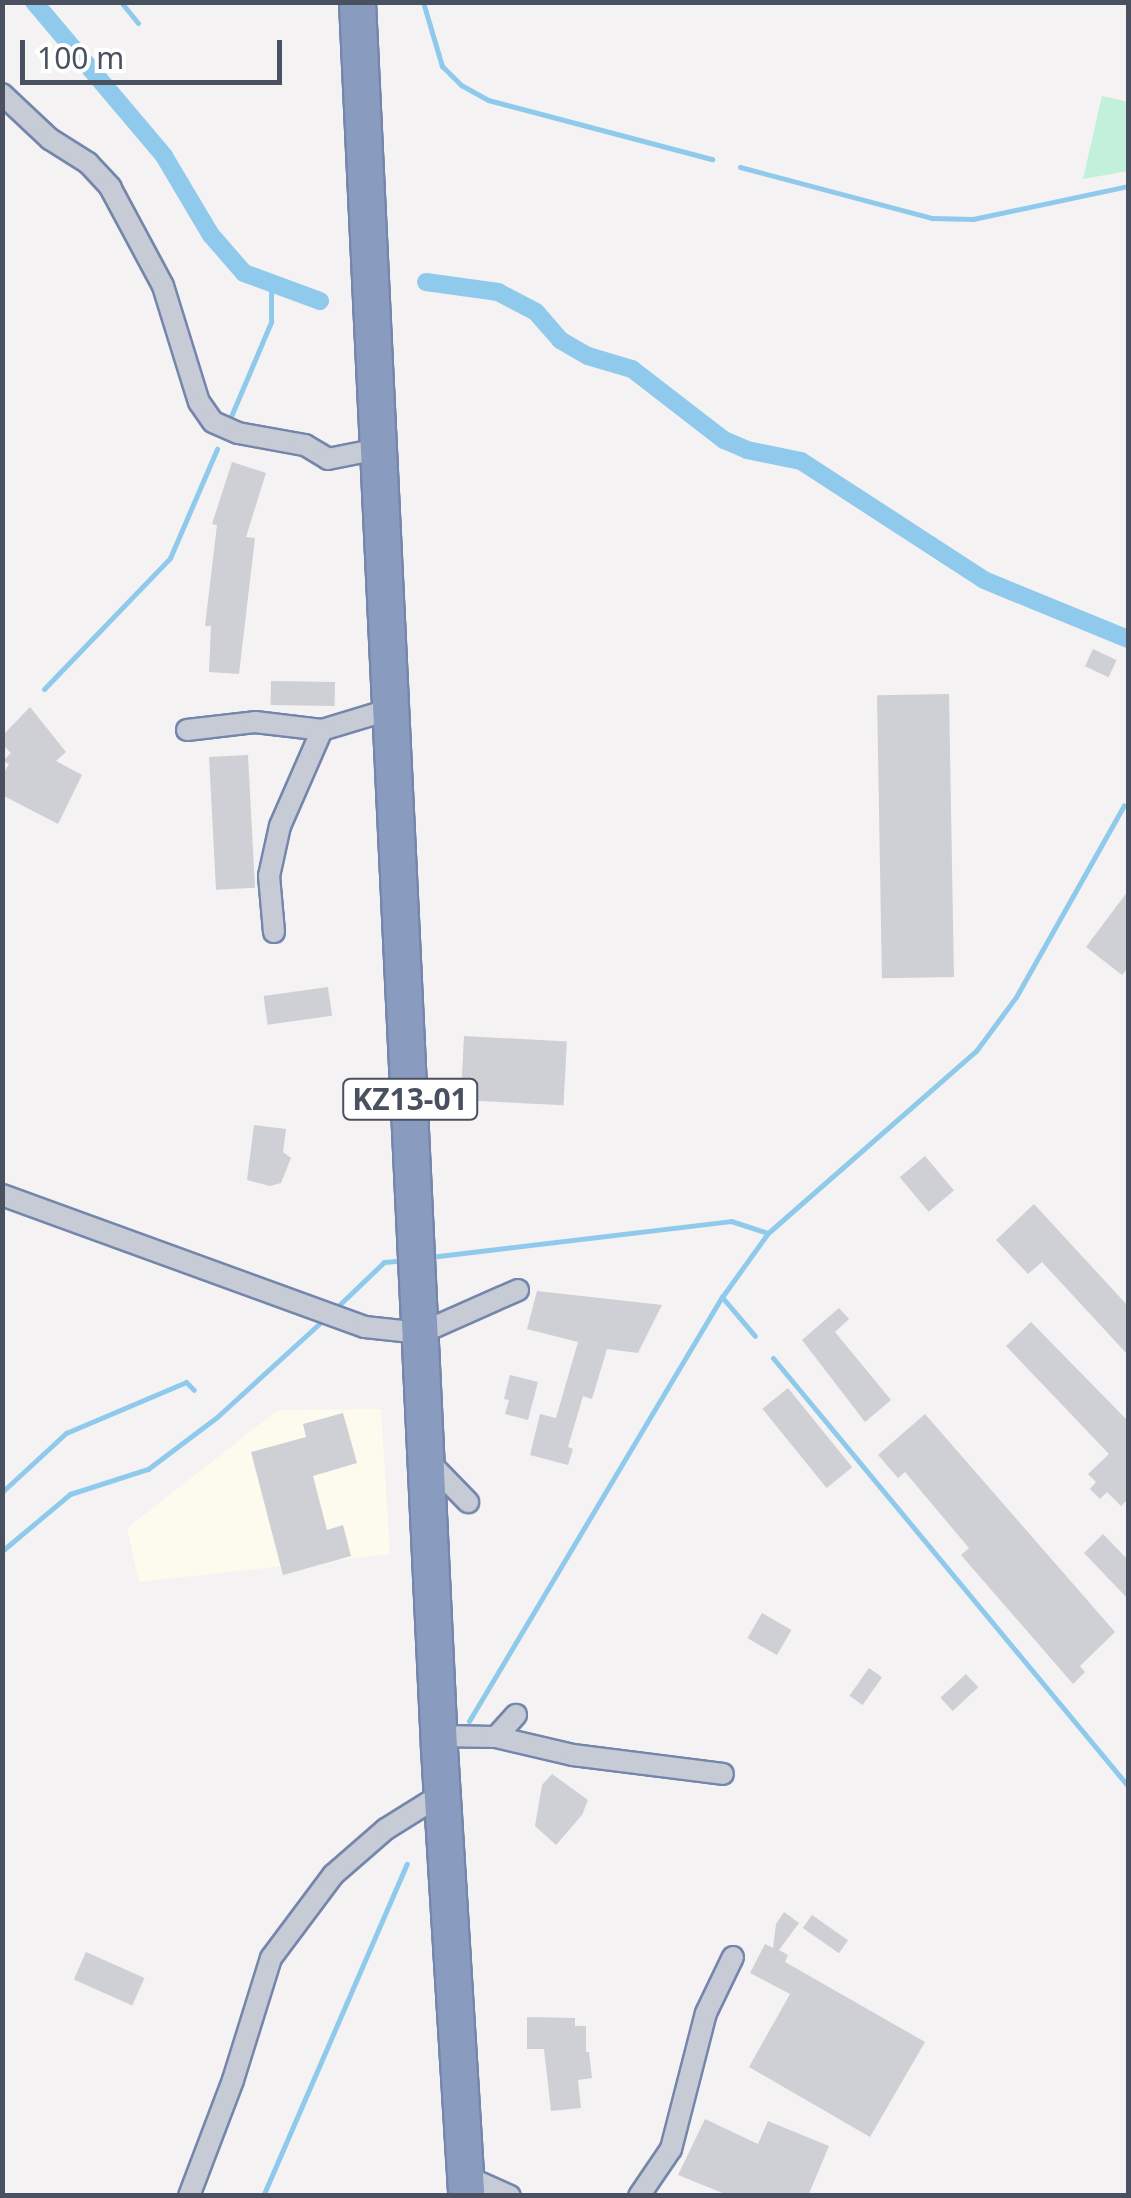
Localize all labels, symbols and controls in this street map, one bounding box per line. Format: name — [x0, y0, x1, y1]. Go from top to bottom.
scale bar — [25, 20, 288, 82]
text: 100 m — [37, 37, 124, 78]
road number: KZ13-01 — [340, 1074, 480, 1124]

